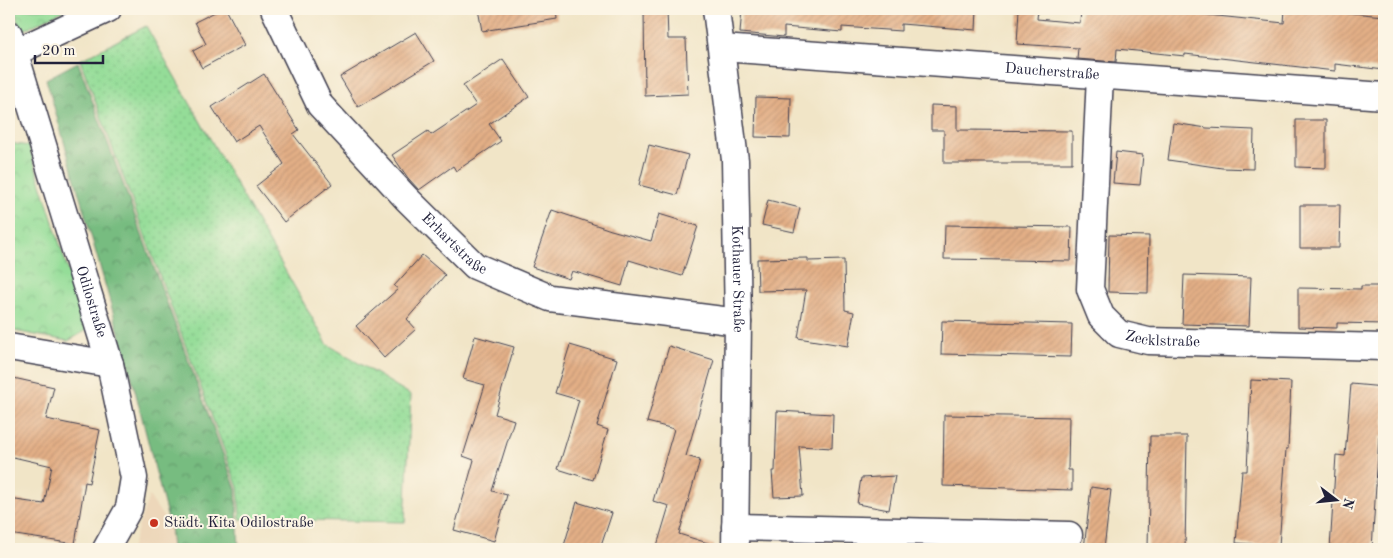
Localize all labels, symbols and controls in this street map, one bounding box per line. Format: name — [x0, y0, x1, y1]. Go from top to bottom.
scale bar — [35, 32, 102, 64]
text: 20 m — [42, 44, 76, 59]
street label: Daucherstraße — [1004, 61, 1100, 83]
street label: Erhartstraße — [419, 210, 489, 278]
street label: Kothauer Straße — [729, 225, 746, 333]
street label: Odilostraße — [73, 264, 109, 339]
street label: Zecklstraße — [1124, 328, 1200, 350]
north arrow — [1310, 476, 1360, 526]
text: N — [1339, 496, 1356, 511]
place label: Städt. Kita Odilostraße — [164, 516, 314, 531]
marker: Städt. Kita Odilostraße — [148, 517, 160, 529]

